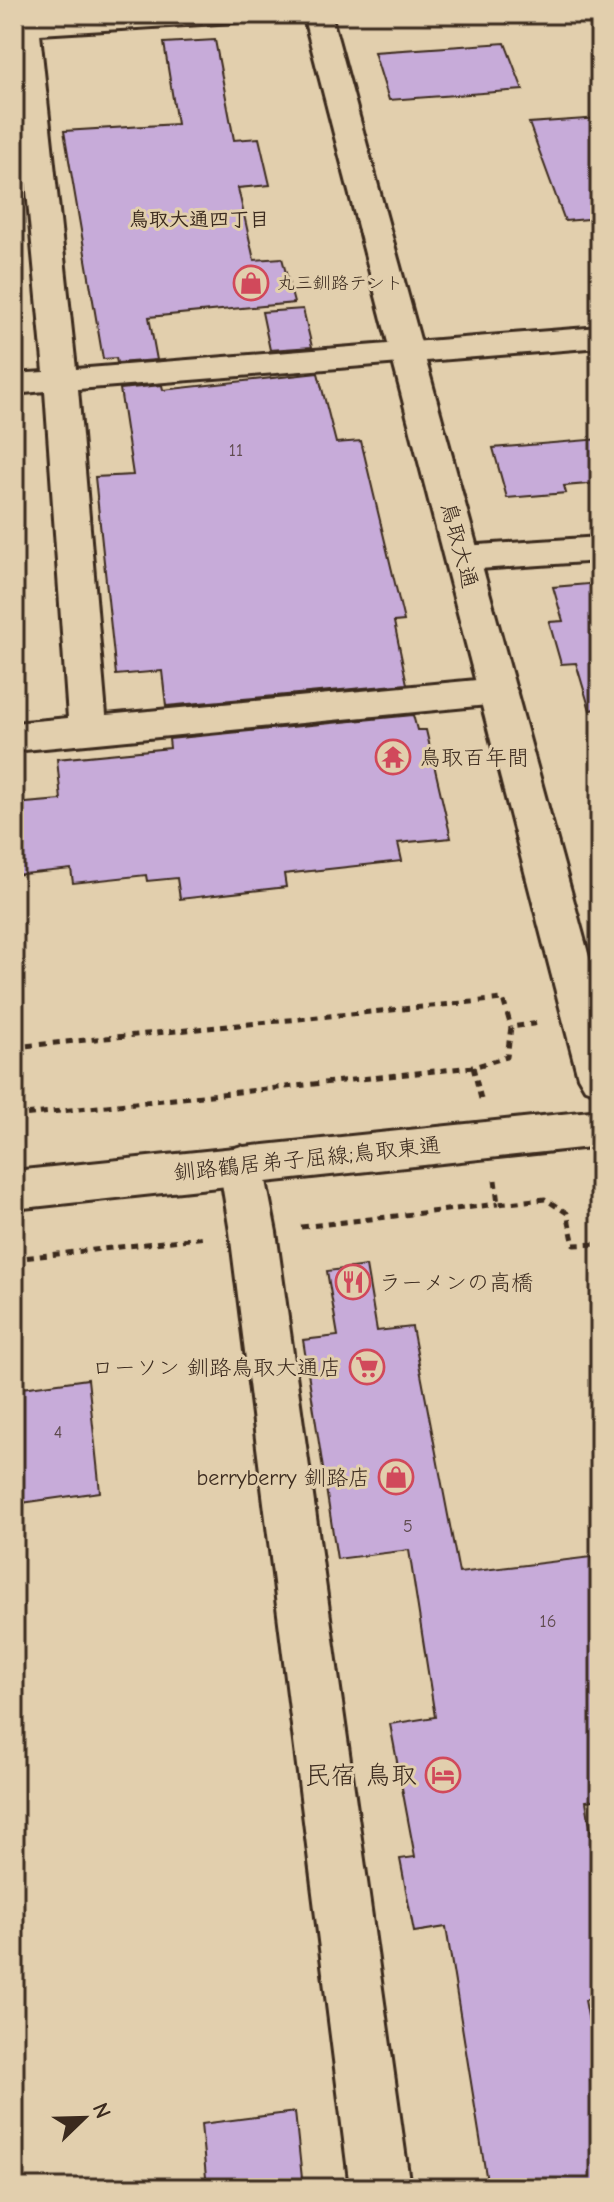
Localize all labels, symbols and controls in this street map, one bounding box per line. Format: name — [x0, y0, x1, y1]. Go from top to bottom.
district label: 鳥取大通四丁目 — [129, 208, 269, 231]
shop icon: 丸三釧路テント — [232, 264, 270, 302]
place label: 丸三釧路テント — [277, 273, 403, 294]
house number: 11 — [229, 440, 243, 461]
street label: 鳥取大通 — [435, 499, 483, 591]
temple icon: 鳥取百年間 — [374, 738, 412, 776]
place label: 鳥取百年間 — [419, 745, 529, 771]
street label: 釧路鶴居弟子屈線;鳥取東通 — [172, 1132, 442, 1186]
restaurant icon: ラーメンの高橋 — [334, 1263, 372, 1301]
place label: ラーメンの高橋 — [379, 1270, 533, 1296]
supermarket icon: ローソン 釧路鳥取大通店 — [348, 1348, 386, 1386]
place label: ローソン 釧路鳥取大通店 — [92, 1355, 341, 1381]
house number: 4 — [54, 1422, 62, 1443]
shop icon: berryberry 釧路店 — [377, 1458, 415, 1496]
place label: berryberry 釧路店 — [196, 1465, 370, 1491]
house number: 5 — [403, 1516, 413, 1537]
house number: 16 — [540, 1611, 556, 1632]
hotel icon: 民宿 鳥取 — [424, 1756, 462, 1794]
place label: 民宿 鳥取 — [304, 1761, 417, 1791]
north arrow — [44, 2078, 124, 2158]
text: N — [87, 2099, 116, 2122]

